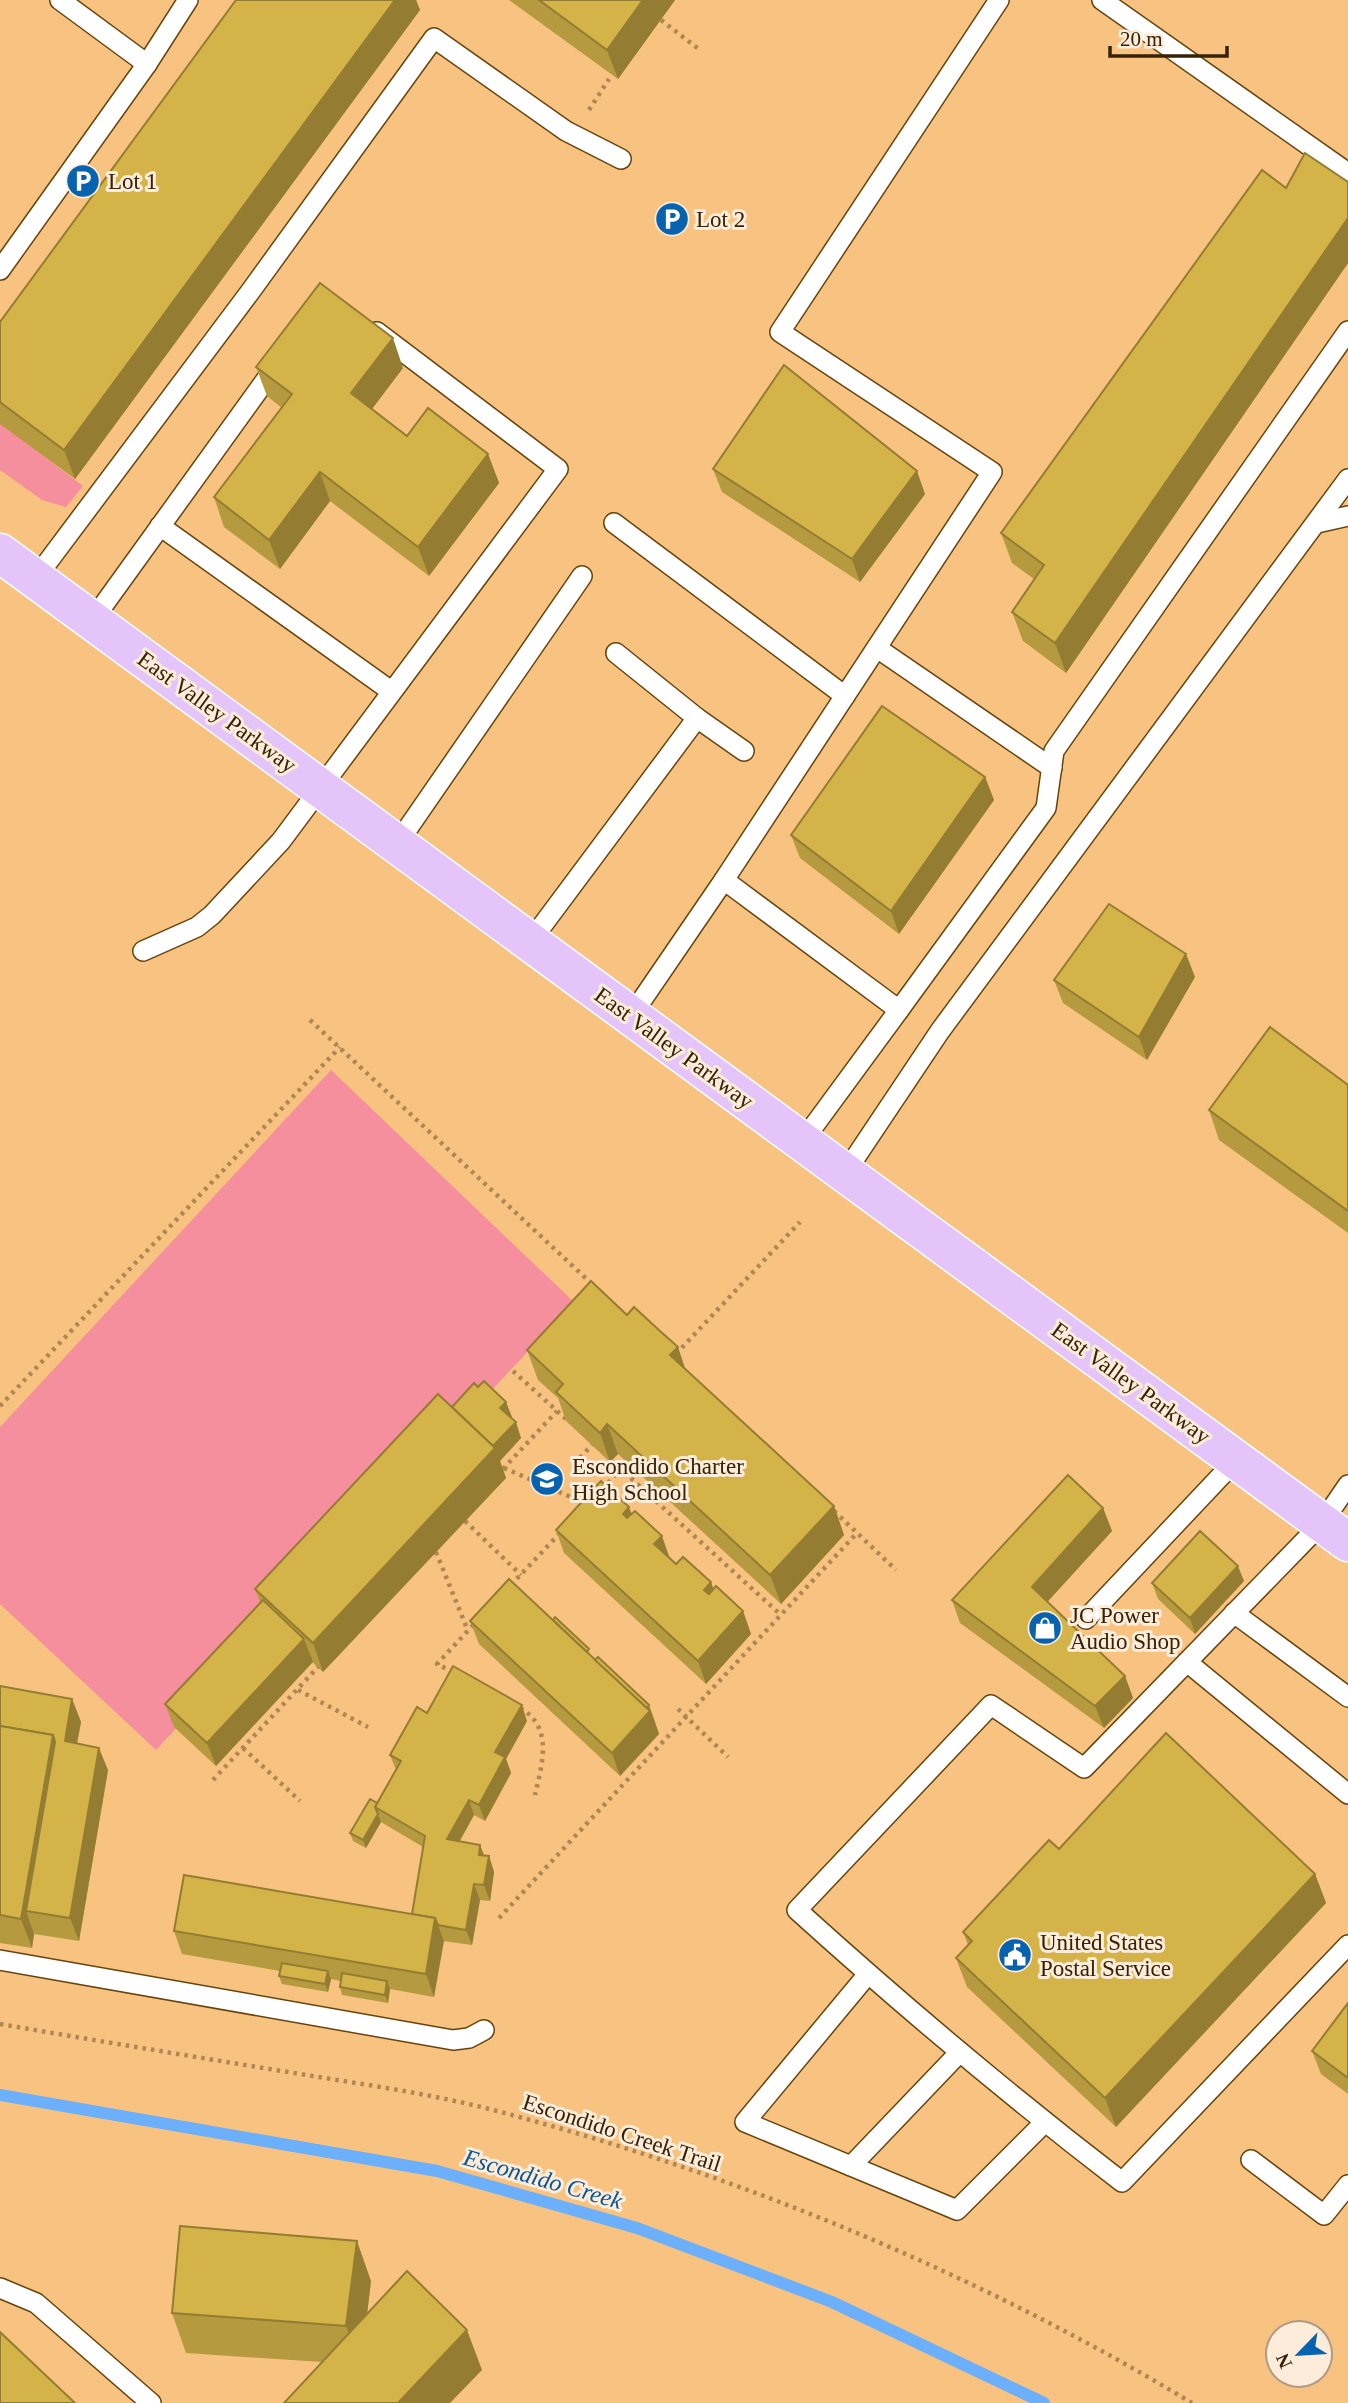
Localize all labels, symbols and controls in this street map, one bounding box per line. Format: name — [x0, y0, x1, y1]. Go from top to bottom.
scale bar — [1110, 14, 1227, 58]
text: 20 m — [1120, 27, 1163, 51]
parking icon: Lot 1 — [64, 162, 102, 200]
place label: Lot 1 — [108, 169, 157, 194]
parking icon: Lot 2 — [653, 200, 691, 238]
place label: Lot 2 — [696, 207, 745, 232]
street label: East Valley Parkway — [133, 646, 302, 778]
street label: East Valley Parkway — [590, 982, 759, 1114]
street label: East Valley Parkway — [1047, 1317, 1216, 1449]
place label: Escondido Charter High School — [572, 1454, 744, 1505]
school or university icon: Escondido Charter High School — [528, 1460, 566, 1498]
place label: JC Power Audio Shop — [1070, 1603, 1181, 1654]
shop icon: JC Power Audio Shop — [1026, 1609, 1064, 1647]
place label: United States Postal Service — [1040, 1930, 1171, 1981]
public building icon: United States Postal Service — [996, 1936, 1034, 1974]
street label: Escondido Creek Trail — [519, 2088, 725, 2178]
water label: Escondido Creek — [460, 2143, 626, 2215]
north arrow — [1264, 2319, 1334, 2389]
text: N — [1272, 2350, 1296, 2372]

